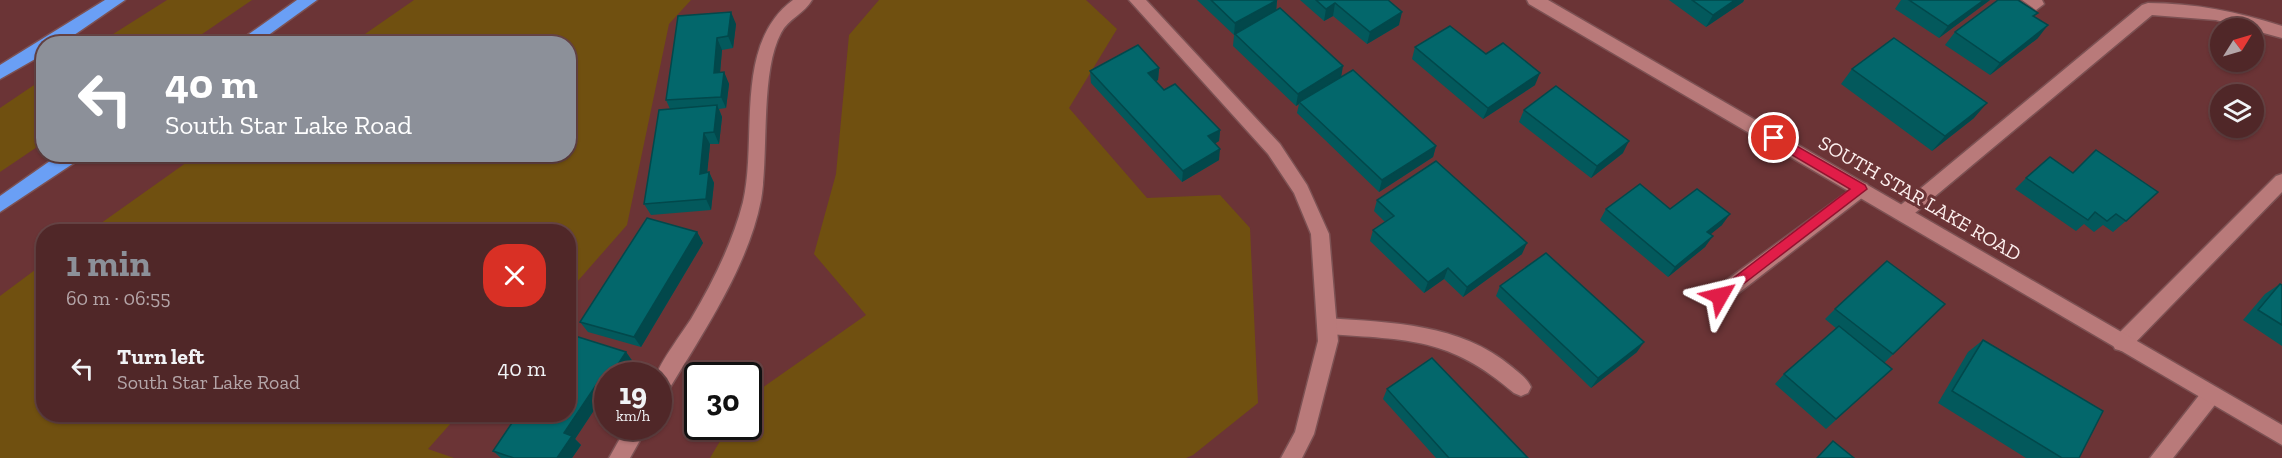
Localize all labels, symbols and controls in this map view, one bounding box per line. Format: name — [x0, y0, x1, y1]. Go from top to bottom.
north arrow — [2210, 18, 2264, 72]
map controls — [2210, 18, 2264, 138]
text: 40 m — [165, 58, 258, 109]
icon: left — [66, 60, 144, 138]
button: layers — [2210, 84, 2264, 138]
text: South Star Lake Road — [165, 109, 412, 141]
pin — [1748, 112, 1799, 163]
icon: arrive — [1757, 121, 1790, 154]
street label: SOUTH STAR LAKE ROAD — [1815, 130, 2025, 266]
text: 1 min — [66, 242, 151, 285]
button: close — [483, 244, 546, 307]
position arrow — [1688, 264, 1752, 328]
text: 60 m · 06:55 — [66, 286, 171, 310]
text: Turn left — [117, 343, 204, 370]
icon: left — [66, 352, 99, 385]
text: 40 m — [497, 355, 546, 382]
speed limit sign: 30 — [684, 362, 762, 440]
text: South Star Lake Road — [117, 370, 300, 394]
text: 19 — [619, 376, 647, 412]
text: km/h — [616, 407, 650, 425]

